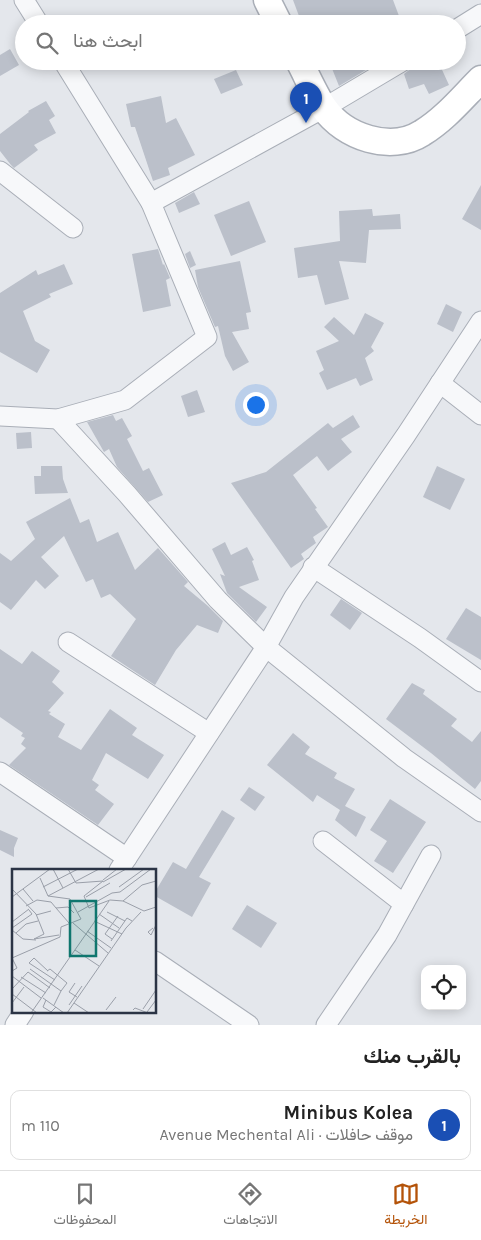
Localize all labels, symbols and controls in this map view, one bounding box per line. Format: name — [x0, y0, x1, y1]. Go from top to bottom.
search box — [15, 15, 466, 70]
icon: search — [33, 29, 61, 57]
text: ابحث هنا — [73, 30, 143, 52]
pin: 1 — [290, 82, 322, 123]
your location — [243, 392, 269, 418]
inset map — [12, 869, 156, 1012]
map controls — [421, 965, 466, 1010]
button: locate — [421, 965, 466, 1010]
text: بالقرب منك — [363, 1044, 461, 1068]
text: Minibus Kolea — [284, 1102, 413, 1124]
text: 110 m — [21, 1116, 60, 1135]
text: 1 — [441, 1116, 447, 1135]
text: موقف حافلات · Avenue Mechental Ali — [160, 1125, 413, 1144]
tab: المحفوظات — [53, 1180, 116, 1232]
tab: الاتجاهات — [223, 1180, 278, 1232]
tab: الخريطة — [384, 1180, 428, 1232]

